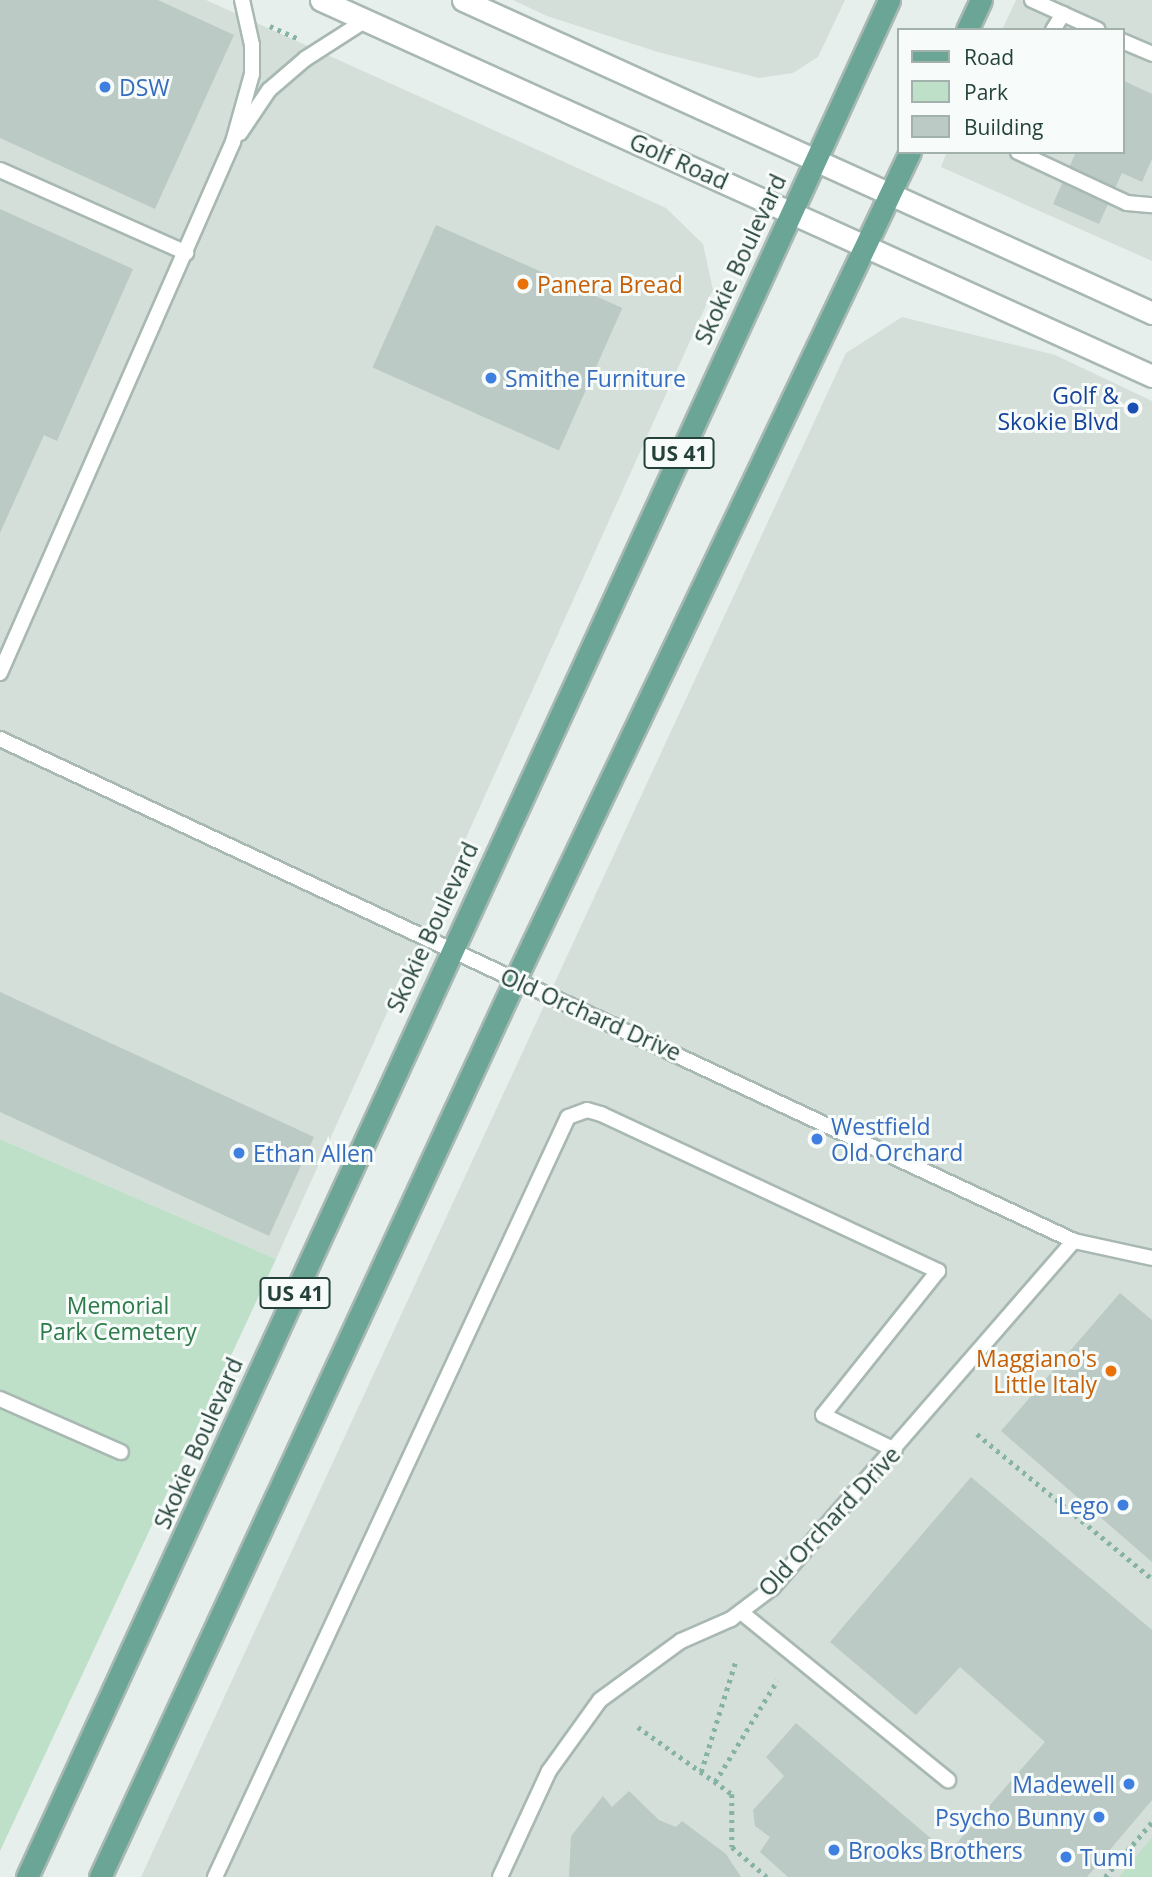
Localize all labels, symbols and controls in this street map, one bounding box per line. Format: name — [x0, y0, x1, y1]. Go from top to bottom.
legend — [897, 28, 1124, 154]
text: Road — [964, 43, 1014, 71]
place label: DSW — [119, 73, 170, 101]
text: Park — [964, 78, 1008, 106]
marker: DSW — [97, 79, 113, 95]
text: Building — [964, 113, 1043, 141]
street label: Golf Road — [625, 127, 733, 195]
street label: Skokie Boulevard — [688, 170, 792, 348]
place label: Panera Bread — [537, 270, 683, 298]
marker: Panera Bread — [515, 276, 531, 292]
place label: Smithe Furniture — [505, 364, 686, 392]
marker: Smithe Furniture — [483, 370, 499, 386]
place label: Golf & Skokie Blvd — [997, 381, 1119, 435]
marker: Golf & Skokie Blvd — [1125, 400, 1141, 416]
road number: US 41 — [642, 435, 716, 470]
street label: Skokie Boulevard — [380, 838, 484, 1016]
street label: Old Orchard Drive — [496, 962, 686, 1066]
place label: Westfield Old Orchard — [831, 1112, 963, 1166]
marker: Westfield Old Orchard — [809, 1131, 825, 1147]
place label: Ethan Allen — [253, 1139, 374, 1167]
marker: Ethan Allen — [231, 1145, 247, 1161]
road number: US 41 — [258, 1276, 332, 1310]
park label: Memorial Park Cemetery — [39, 1291, 197, 1345]
place label: Maggiano's Little Italy — [976, 1344, 1097, 1398]
street label: Skokie Boulevard — [148, 1353, 248, 1533]
marker: Maggiano's Little Italy — [1103, 1363, 1119, 1379]
street label: Old Orchard Drive — [753, 1440, 905, 1602]
place label: Lego — [1058, 1491, 1109, 1519]
marker: Lego — [1115, 1497, 1131, 1513]
place label: Madewell — [1012, 1770, 1115, 1798]
marker: Madewell — [1121, 1776, 1137, 1792]
place label: Psycho Bunny — [935, 1803, 1085, 1831]
marker: Psycho Bunny — [1091, 1809, 1107, 1825]
place label: Brooks Brothers — [848, 1836, 1023, 1864]
marker: Brooks Brothers — [826, 1842, 842, 1858]
place label: Tumi — [1080, 1843, 1134, 1871]
marker: Tumi — [1058, 1849, 1074, 1865]

